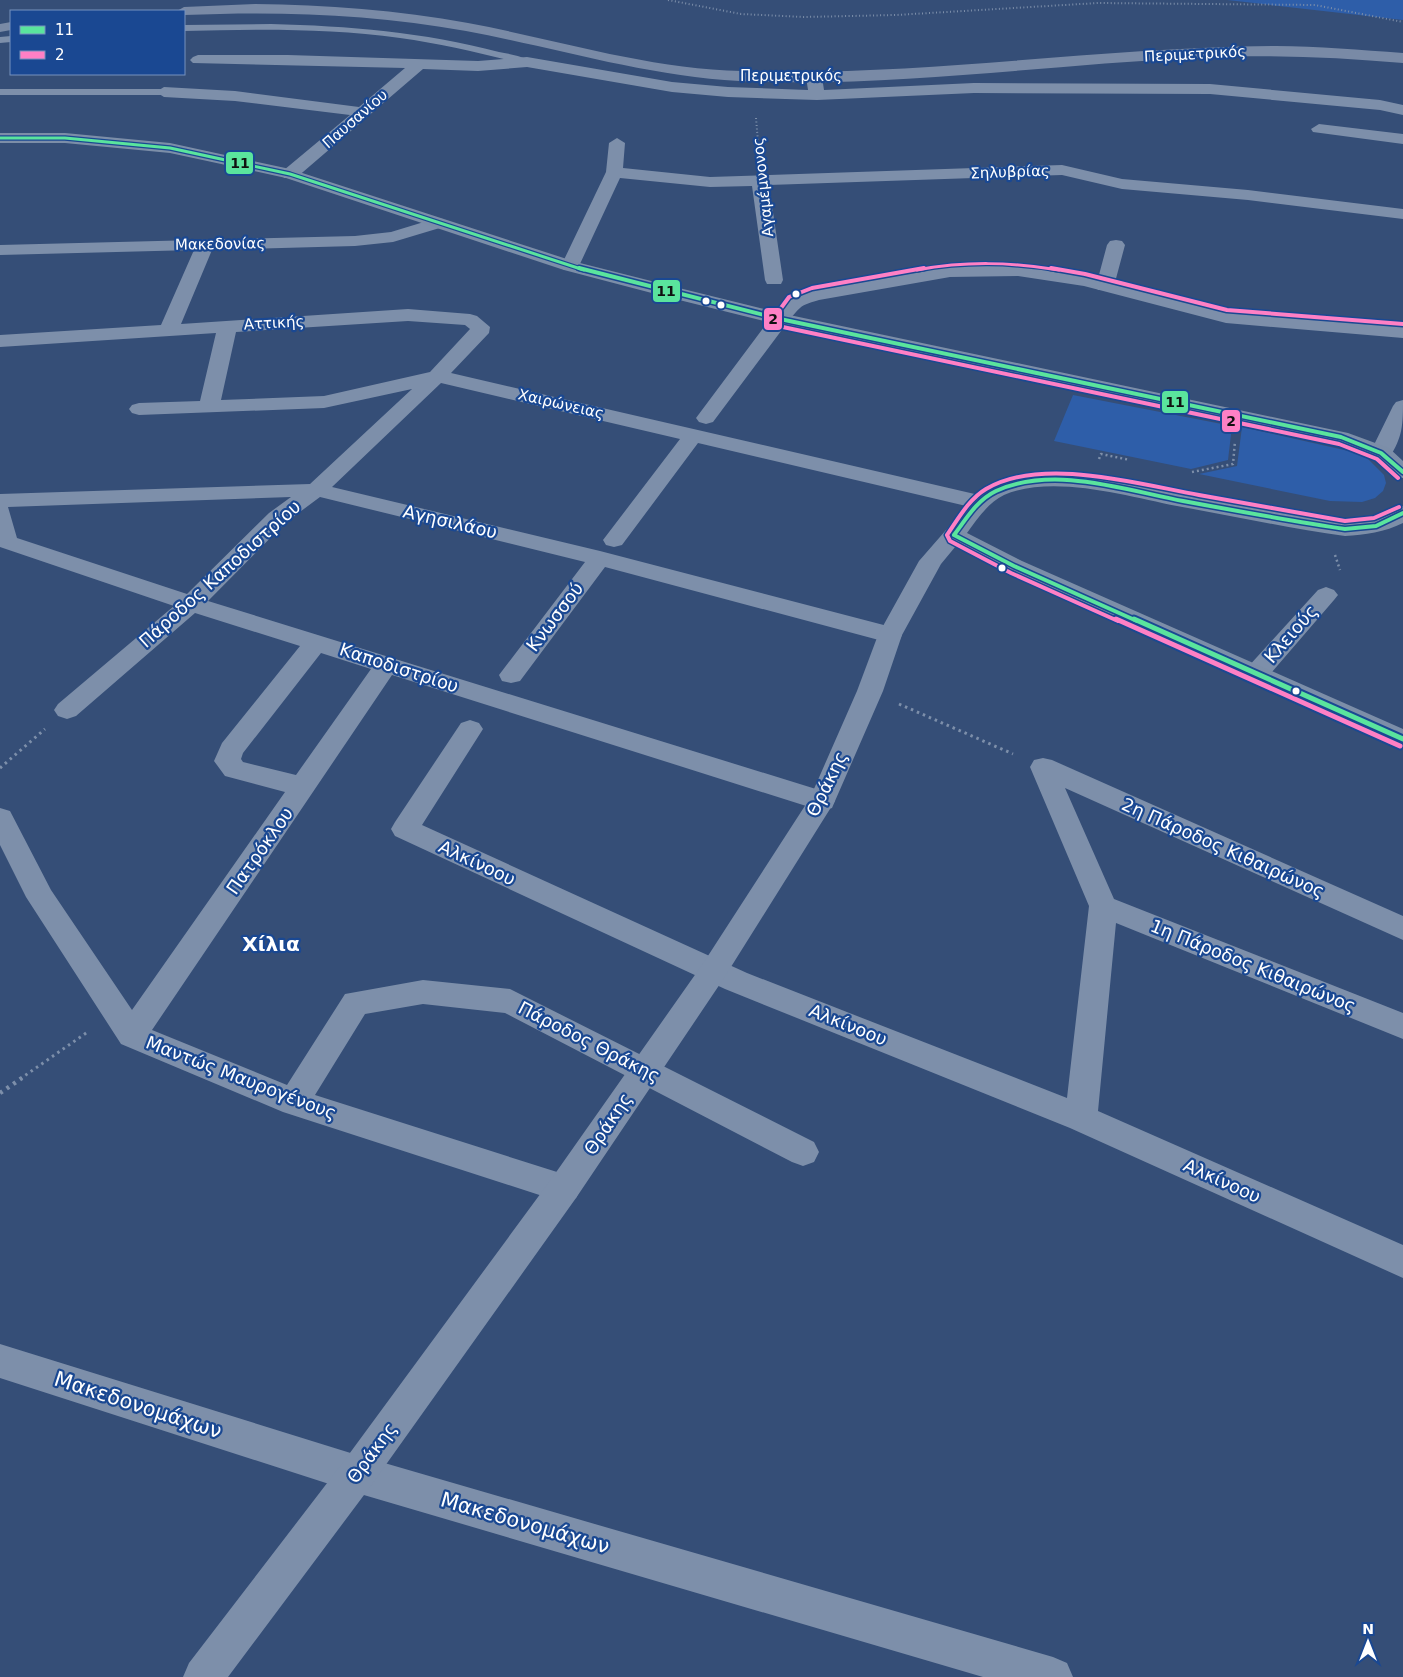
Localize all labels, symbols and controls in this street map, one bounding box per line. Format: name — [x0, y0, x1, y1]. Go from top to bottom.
legend — [10, 10, 185, 75]
text: 11 — [55, 21, 74, 39]
street label: Περιμετρικός — [1144, 42, 1246, 66]
text: 2 — [55, 46, 65, 64]
street label: Περιμετρικός — [740, 67, 842, 85]
street label: Παυσανίου — [319, 86, 391, 152]
street label: Αγαμέμνονος — [749, 136, 777, 238]
line badge: 11 — [225, 151, 254, 175]
text: 11 — [230, 155, 250, 171]
street label: Σηλυβρίας — [970, 162, 1050, 182]
street label: Μακεδονίας — [175, 234, 265, 254]
line badge: 11 — [652, 279, 681, 303]
text: 11 — [656, 283, 676, 299]
unlabelled marker — [791, 289, 801, 299]
unlabelled marker — [701, 296, 711, 306]
unlabelled marker — [716, 300, 726, 310]
line badge: 2 — [763, 307, 783, 331]
text: 2 — [768, 311, 778, 327]
street label: Αττικής — [243, 312, 305, 334]
street label: Χαιρώνειας — [516, 385, 606, 423]
line badge: 11 — [1161, 390, 1189, 414]
text: 11 — [1165, 394, 1185, 410]
line badge: 2 — [1221, 409, 1241, 433]
text: 2 — [1226, 413, 1236, 429]
street label: Πάροδος Καποδιστρίου — [135, 496, 305, 652]
street label: Αγησιλάου — [401, 501, 499, 543]
unlabelled marker — [997, 563, 1007, 573]
street label: Κνωσσού — [522, 578, 587, 655]
street label: Κλειούς — [1260, 600, 1322, 667]
street label: Καποδιστρίου — [337, 638, 461, 697]
unlabelled marker — [1291, 686, 1301, 696]
street label: Θράκης — [802, 748, 851, 820]
street label: 2η Πάροδος Κιθαιρώνος — [1119, 793, 1328, 902]
street label: Πατρόκλου — [222, 803, 297, 898]
street label: Αλκίνοου — [436, 836, 519, 889]
street label: 1η Πάροδος Κιθαιρώνος — [1147, 915, 1359, 1016]
district label: Χίλια — [242, 932, 300, 956]
street label: Πάροδος Θράκης — [515, 997, 664, 1086]
street label: Αλκίνοου — [806, 999, 890, 1050]
street label: Μαντώς Μαυρογένους — [143, 1031, 339, 1124]
street label: Θράκης — [579, 1089, 636, 1159]
street label: Αλκίνοου — [1180, 1154, 1264, 1207]
street label: Μακεδονομάχων — [51, 1367, 225, 1443]
street label: Θράκης — [343, 1418, 401, 1487]
street label: Μακεδονομάχων — [438, 1487, 612, 1559]
north arrow — [1343, 1617, 1393, 1667]
text: N — [1362, 1621, 1374, 1637]

